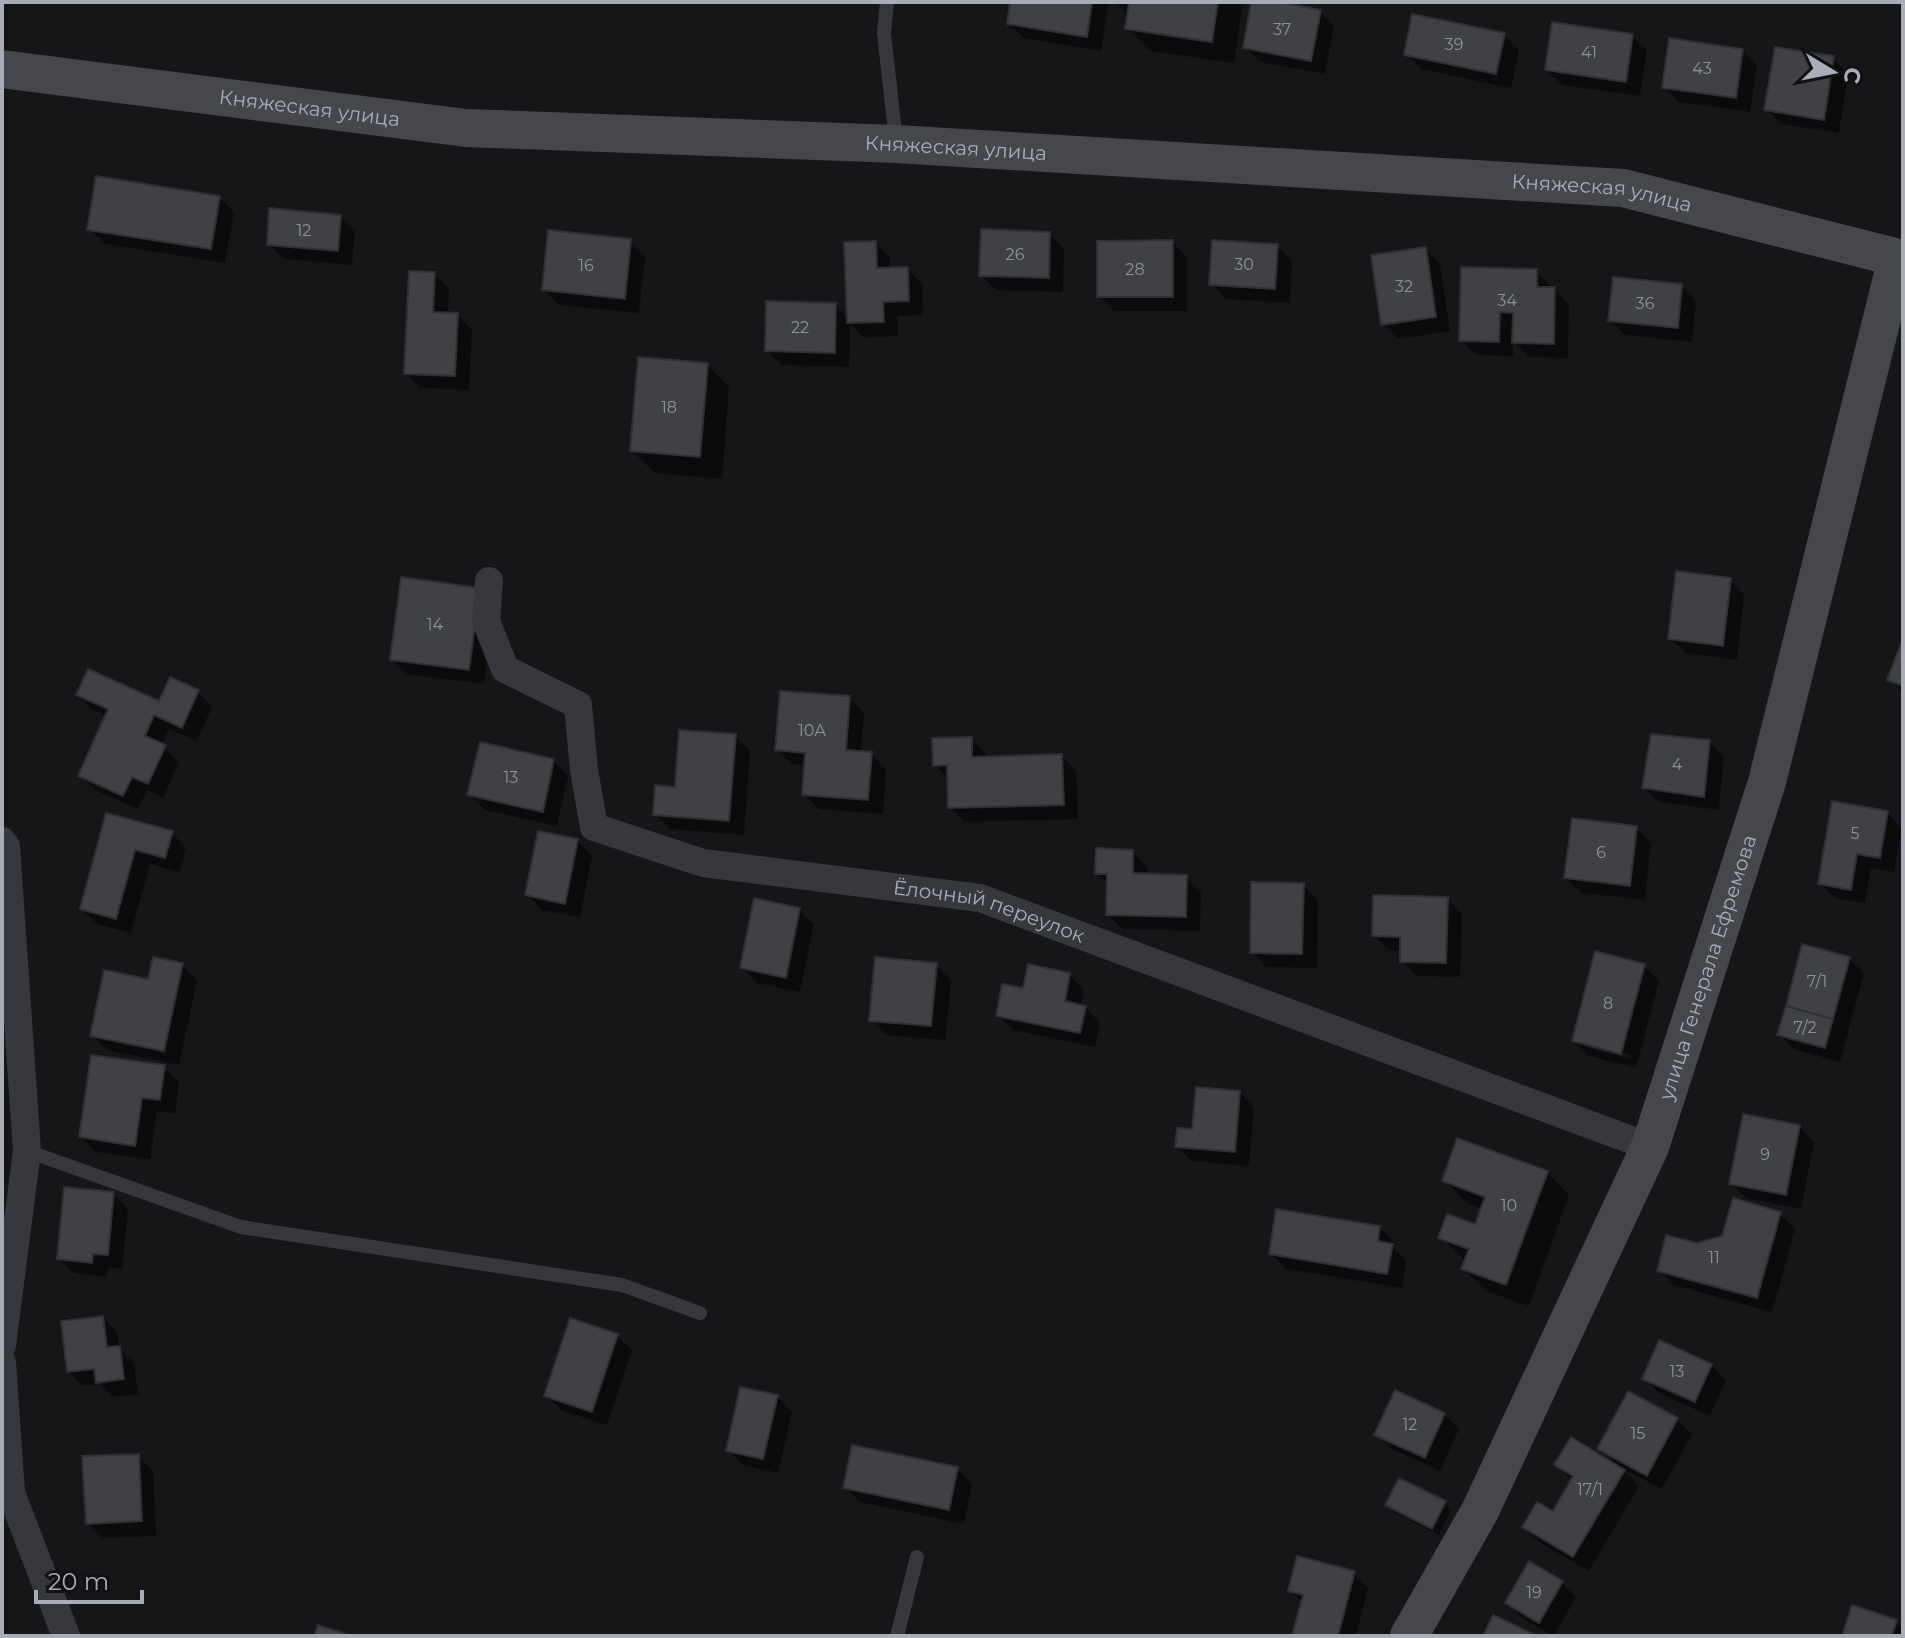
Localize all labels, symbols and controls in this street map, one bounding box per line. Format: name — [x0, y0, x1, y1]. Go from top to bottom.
house number: 37 — [1273, 20, 1291, 39]
north arrow — [1793, 32, 1873, 112]
house number: 39 — [1445, 35, 1463, 54]
house number: 41 — [1581, 43, 1597, 62]
house number: 43 — [1692, 59, 1712, 78]
text: С — [1838, 65, 1867, 86]
street label: Княжеская улица — [218, 85, 401, 132]
street label: Княжеская улица — [864, 131, 1048, 165]
street label: Княжеская улица — [1511, 169, 1695, 217]
house number: 12 — [297, 221, 311, 240]
house number: 26 — [1006, 245, 1025, 264]
house number: 30 — [1234, 255, 1254, 274]
house number: 16 — [578, 256, 594, 275]
house number: 28 — [1125, 260, 1145, 279]
house number: 32 — [1395, 277, 1413, 296]
house number: 34 — [1497, 291, 1517, 310]
house number: 36 — [1636, 294, 1655, 313]
house number: 22 — [791, 318, 809, 337]
house number: 18 — [661, 398, 677, 417]
house number: 14 — [427, 615, 444, 634]
house number: 10А — [798, 721, 826, 740]
house number: 4 — [1672, 755, 1683, 774]
house number: 13 — [504, 768, 518, 787]
house number: 5 — [1850, 824, 1860, 843]
street label: улица Генерала Ефремова — [1654, 832, 1761, 1104]
house number: 6 — [1596, 843, 1606, 862]
street label: Ёлочный переулок — [892, 875, 1088, 948]
house number: 7/1 — [1807, 972, 1827, 991]
house number: 8 — [1603, 994, 1613, 1013]
house number: 7/2 — [1793, 1018, 1817, 1037]
house number: 9 — [1760, 1145, 1770, 1164]
house number: 10 — [1501, 1196, 1517, 1215]
house number: 11 — [1708, 1248, 1720, 1267]
house number: 13 — [1670, 1362, 1684, 1381]
house number: 12 — [1403, 1415, 1417, 1434]
house number: 15 — [1631, 1424, 1645, 1443]
house number: 17/1 — [1577, 1480, 1603, 1499]
scale bar — [36, 1554, 142, 1604]
text: 20 m — [48, 1567, 109, 1596]
house number: 19 — [1526, 1583, 1542, 1602]

